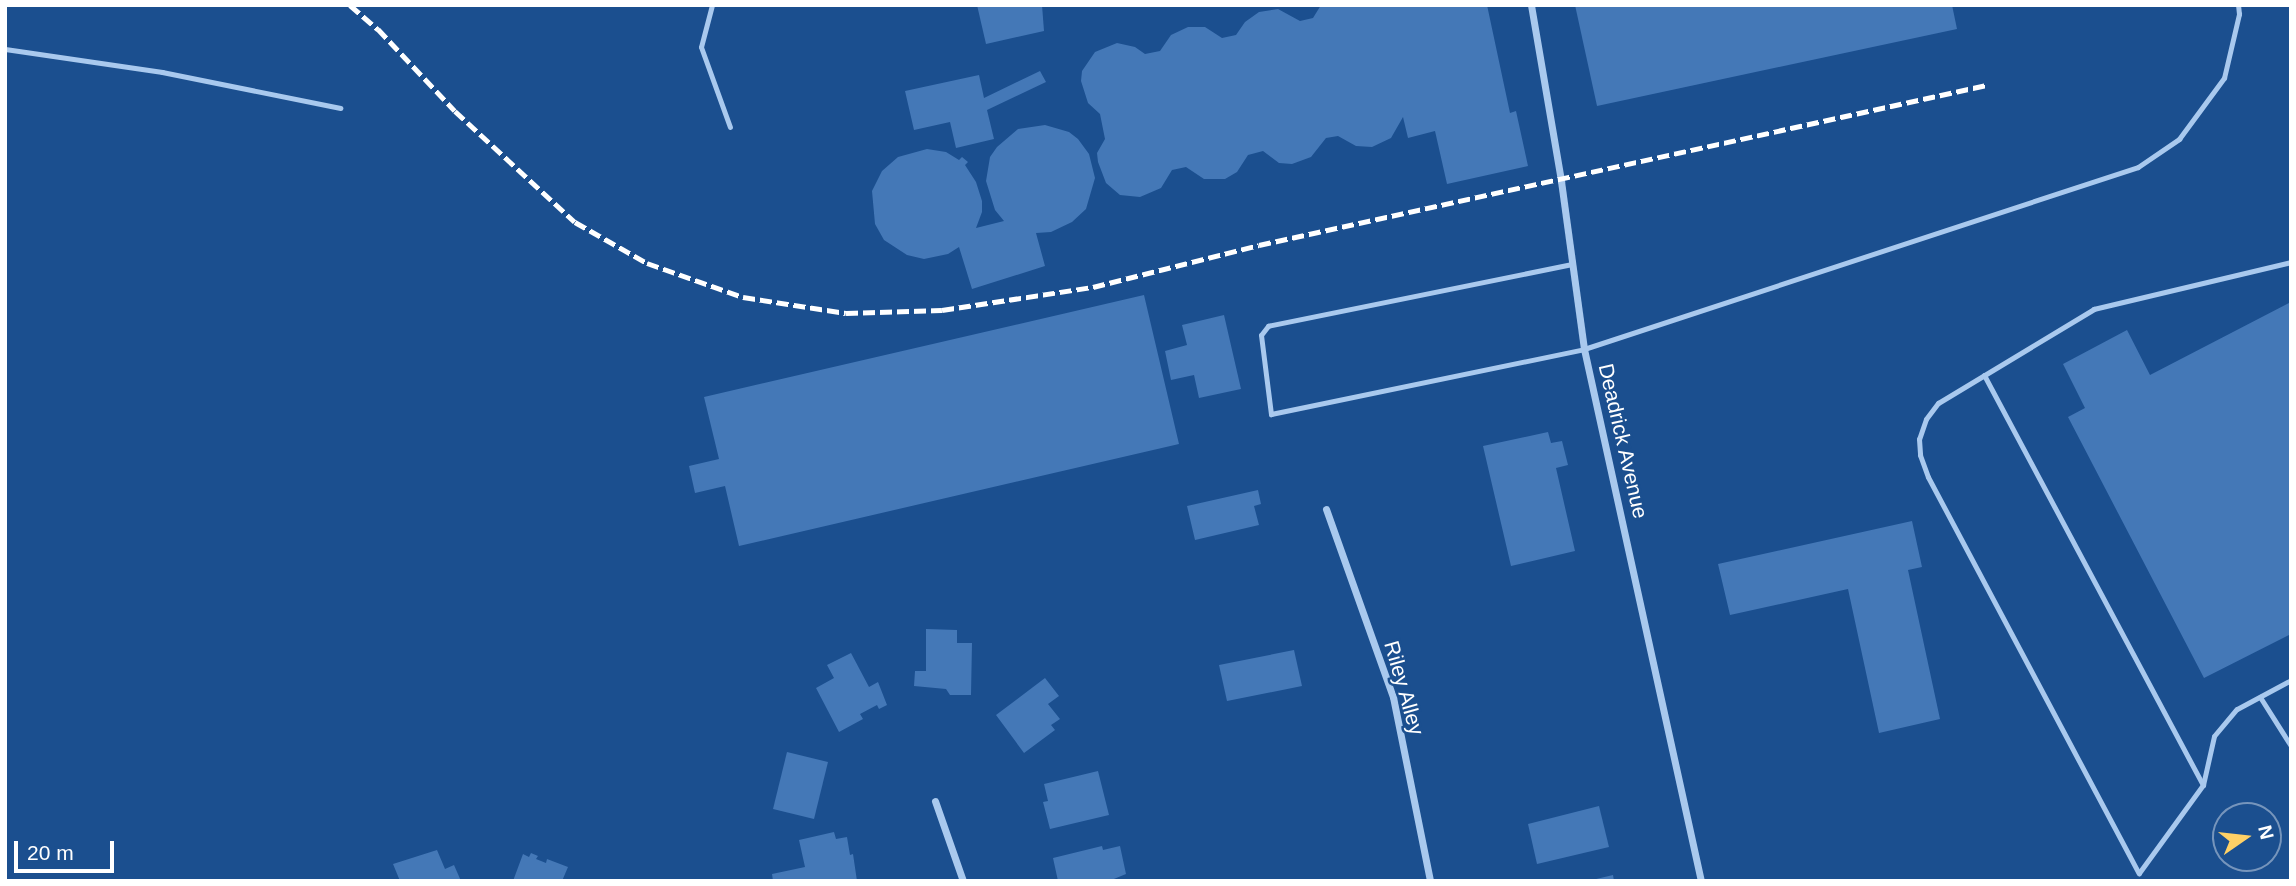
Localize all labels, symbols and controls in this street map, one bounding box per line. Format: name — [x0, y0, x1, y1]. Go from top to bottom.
street label: Deadrick Avenue — [1593, 360, 1653, 522]
street label: Riley Alley — [1378, 637, 1430, 739]
north arrow — [2212, 802, 2282, 872]
text: N — [2254, 823, 2278, 841]
scale bar — [18, 826, 117, 870]
text: 20 m — [27, 841, 74, 864]

